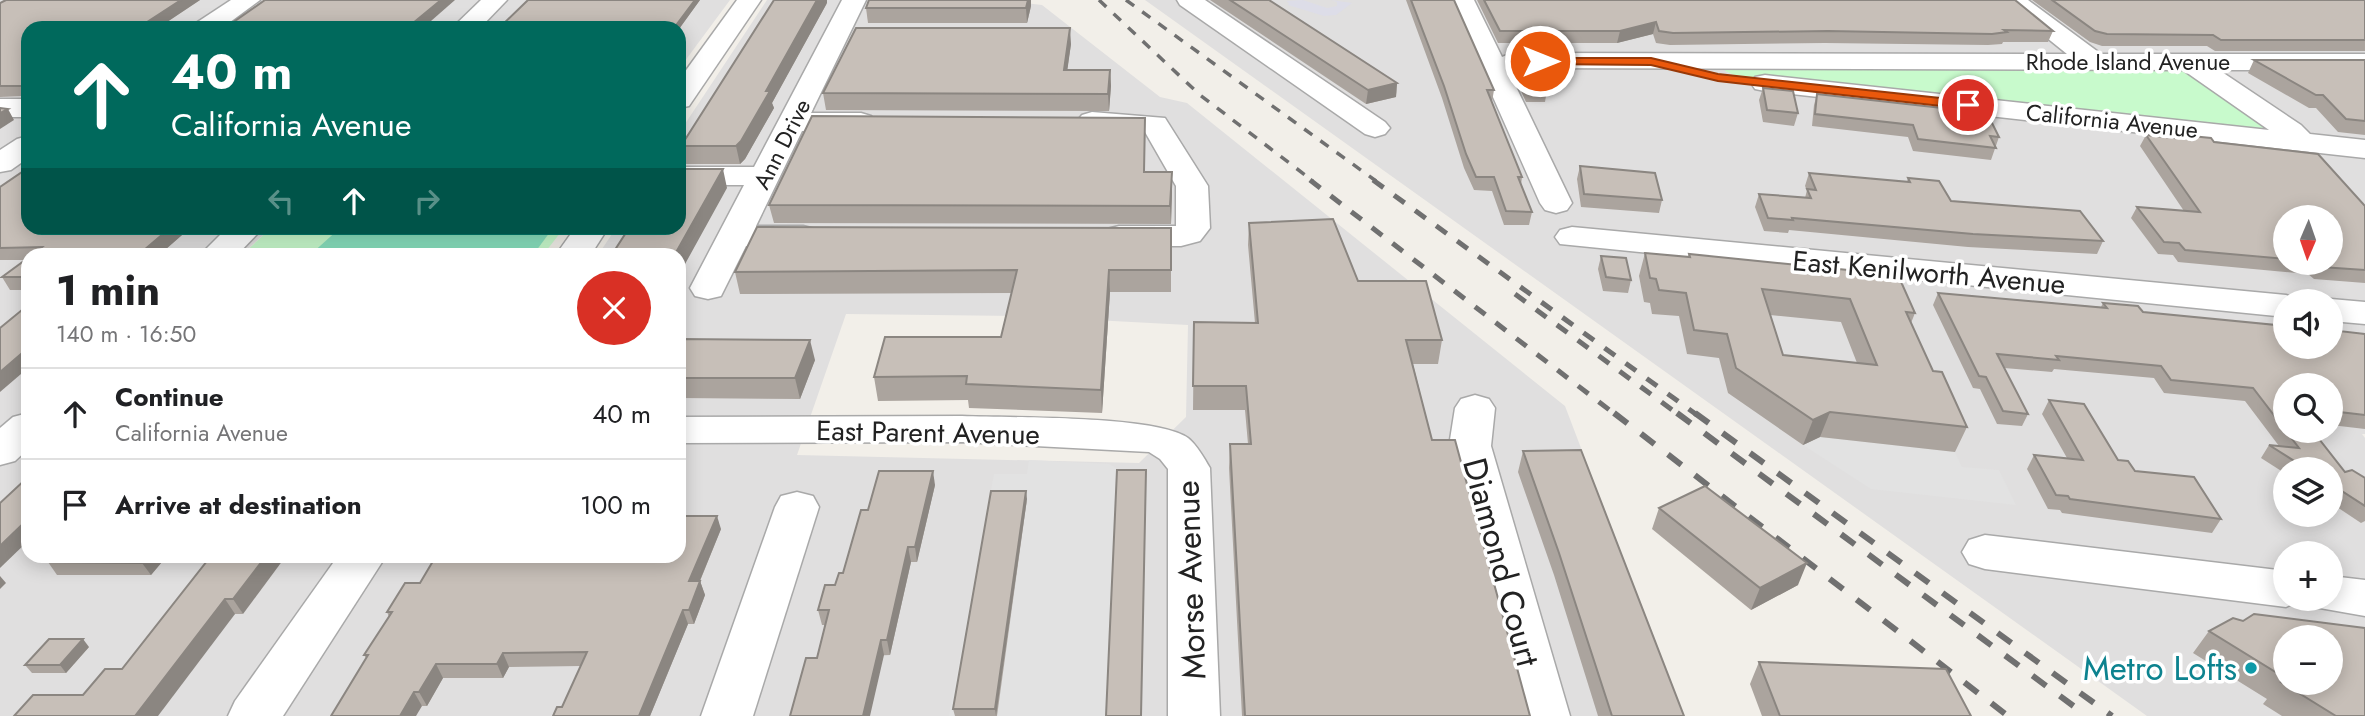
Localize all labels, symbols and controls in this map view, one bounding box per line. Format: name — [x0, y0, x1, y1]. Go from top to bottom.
position arrow — [1503, 24, 1577, 98]
text: 40 m — [171, 37, 293, 107]
street label: Rhode Island Avenue — [2026, 45, 2230, 79]
icon: ahead — [56, 49, 147, 140]
pin — [1938, 75, 1998, 135]
icon: arrive — [1949, 86, 1987, 124]
street label: Ann Drive — [745, 93, 819, 195]
street label: California Avenue — [2024, 95, 2200, 147]
text: California Avenue — [171, 102, 411, 148]
icon: left — [262, 182, 300, 220]
icon: ahead — [335, 182, 373, 220]
icon: right — [408, 182, 446, 220]
north arrow — [2273, 205, 2343, 275]
map controls — [2273, 205, 2343, 695]
street label: East Kenilworth Avenue — [1791, 240, 2067, 305]
text: 1 min — [56, 260, 160, 321]
button: close — [577, 271, 651, 345]
button: sound — [2273, 289, 2343, 359]
text: 140 m · 16:50 — [56, 317, 196, 351]
button: search — [2273, 373, 2343, 443]
text: Continue — [115, 378, 224, 416]
icon: ahead — [56, 395, 94, 433]
text: 40 m — [592, 395, 651, 433]
street label: East Parent Avenue — [816, 410, 1040, 455]
text: California Avenue — [115, 416, 288, 450]
street label: Diamond Court — [1451, 453, 1552, 672]
button: layers — [2273, 457, 2343, 527]
street label: Morse Avenue — [1164, 480, 1217, 680]
icon: arrive — [56, 486, 94, 524]
text: Arrive at destination — [115, 486, 362, 524]
text: 100 m — [580, 486, 651, 524]
button: + — [2273, 541, 2343, 611]
button: − — [2273, 625, 2343, 695]
place label: Metro Lofts — [2083, 645, 2237, 692]
marker: Metro Lofts — [2243, 660, 2259, 676]

